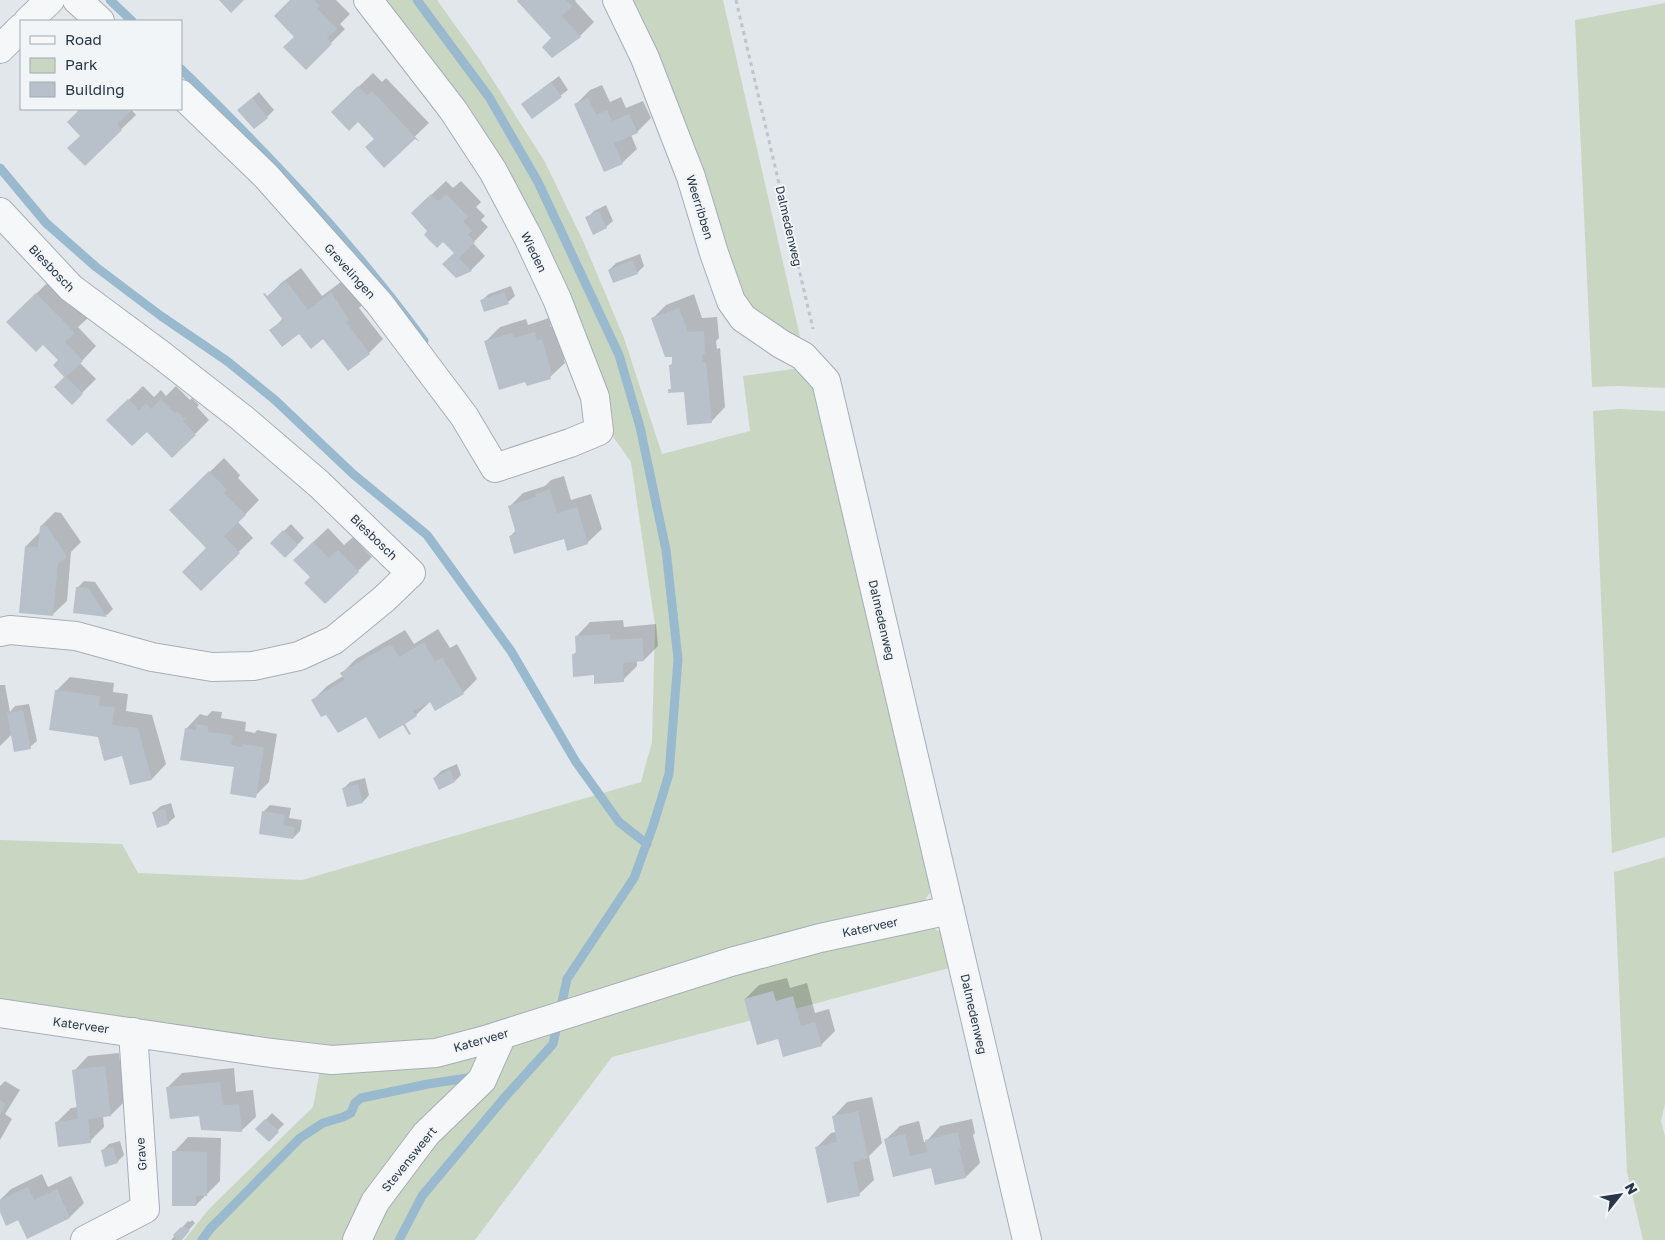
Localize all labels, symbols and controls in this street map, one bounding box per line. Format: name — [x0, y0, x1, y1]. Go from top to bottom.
legend — [20, 20, 182, 110]
text: Road — [65, 30, 102, 48]
text: Park — [65, 55, 98, 73]
text: Building — [65, 80, 125, 98]
street label: Weerribben — [683, 173, 717, 241]
street label: Dalmedenweg — [772, 184, 806, 268]
street label: Wieden — [518, 229, 550, 275]
street label: Grevelingen — [321, 240, 379, 302]
street label: Biesbosch — [26, 241, 78, 295]
street label: Biesbosch — [347, 511, 401, 563]
street label: Dalmedenweg — [865, 578, 899, 662]
street label: Katerveer — [841, 914, 900, 940]
street label: Dalmedenweg — [957, 972, 991, 1056]
street label: Katerveer — [52, 1014, 110, 1036]
street label: Katerveer — [452, 1025, 511, 1055]
street label: Stevensweert — [378, 1123, 440, 1195]
street label: Grave — [132, 1137, 150, 1171]
north arrow — [1595, 1170, 1645, 1220]
text: N — [1622, 1179, 1642, 1197]

